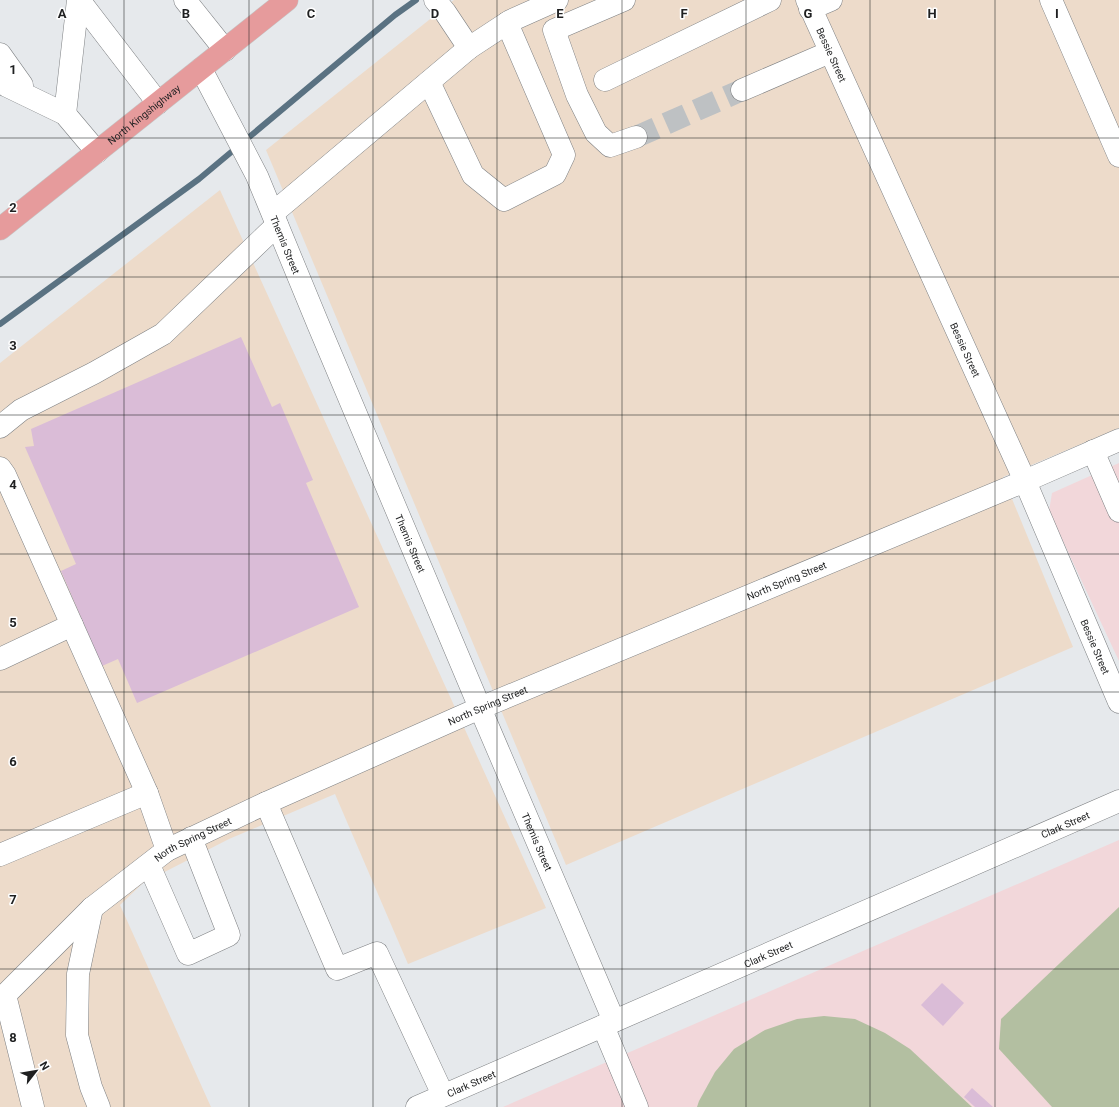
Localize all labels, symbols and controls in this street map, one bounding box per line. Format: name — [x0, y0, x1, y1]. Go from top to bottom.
text: A — [58, 6, 67, 21]
text: B — [182, 6, 190, 21]
text: C — [307, 6, 316, 21]
text: D — [431, 6, 439, 21]
text: E — [556, 6, 564, 21]
text: F — [680, 6, 688, 21]
text: G — [804, 6, 813, 21]
text: H — [927, 6, 937, 21]
text: I — [1055, 6, 1059, 21]
street label: Bessie Street — [815, 26, 849, 84]
text: 1 — [9, 62, 17, 77]
street label: North Kingshighway — [105, 82, 182, 146]
text: 2 — [9, 200, 17, 215]
street label: Themis Street — [268, 214, 302, 275]
street label: Bessie Street — [948, 321, 983, 379]
text: 3 — [9, 338, 17, 353]
text: 4 — [9, 477, 17, 492]
street label: Themis Street — [393, 513, 428, 574]
street label: North Spring Street — [745, 559, 828, 602]
text: 5 — [9, 615, 17, 630]
street label: Bessie Street — [1079, 617, 1112, 676]
street label: North Spring Street — [446, 683, 529, 727]
text: 6 — [9, 754, 17, 769]
street label: Clark Street — [1039, 809, 1091, 840]
street label: Themis Street — [520, 811, 554, 872]
street label: North Spring Street — [152, 815, 233, 863]
text: 7 — [9, 892, 17, 907]
street label: Clark Street — [742, 939, 794, 969]
text: 8 — [9, 1030, 17, 1045]
north arrow — [16, 1051, 56, 1091]
text: N — [37, 1059, 52, 1073]
street label: Clark Street — [445, 1068, 497, 1099]

